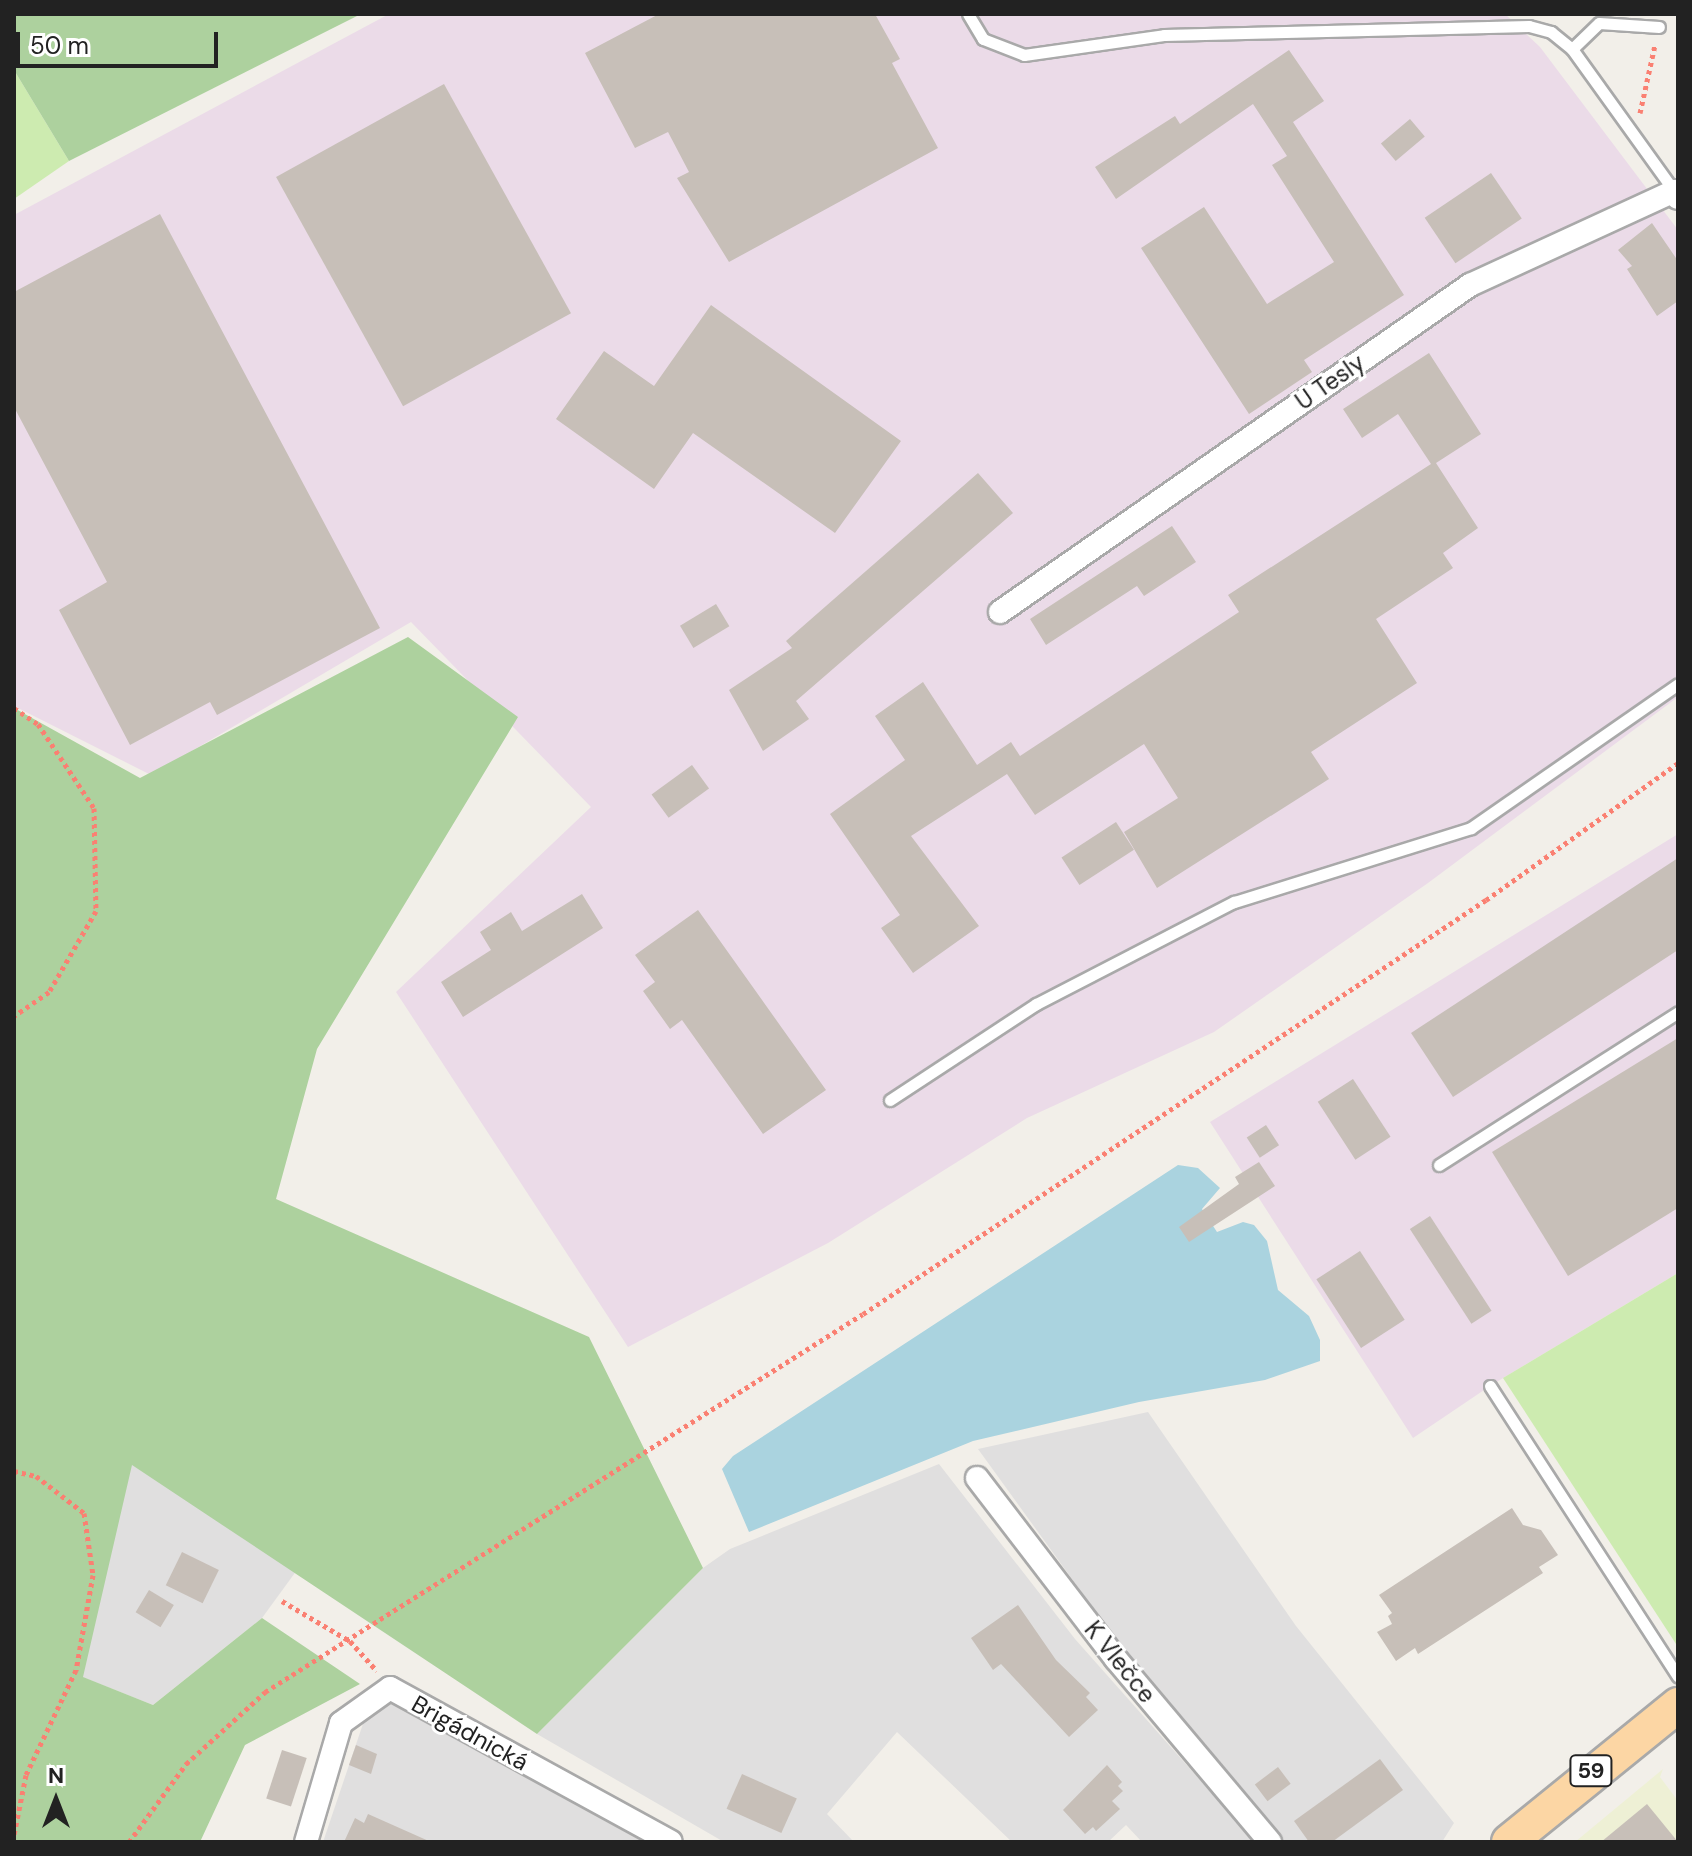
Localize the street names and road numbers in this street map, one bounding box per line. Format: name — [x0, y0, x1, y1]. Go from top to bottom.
street label: U Tesly — [1290, 348, 1370, 416]
street label: K Vlečce — [1078, 1615, 1162, 1709]
street label: Brigádnická — [407, 1689, 533, 1777]
road number: 59 — [1569, 1753, 1613, 1789]

